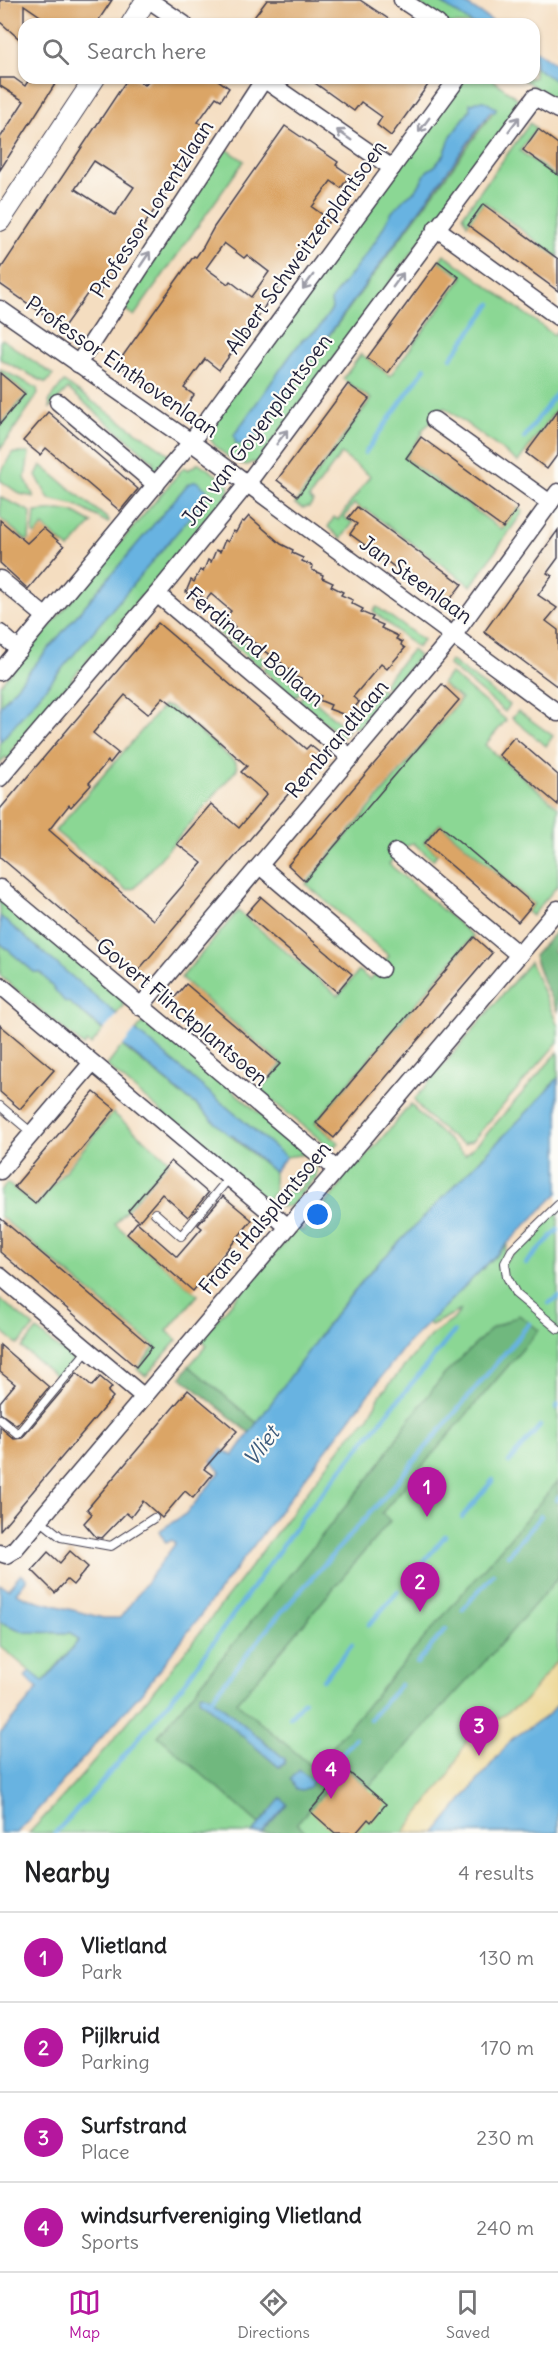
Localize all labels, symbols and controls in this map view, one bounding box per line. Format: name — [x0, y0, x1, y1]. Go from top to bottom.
search box — [18, 18, 540, 84]
icon: search — [39, 35, 72, 68]
text: Search here — [87, 37, 206, 65]
street label: Professor Lorentzlaan — [84, 115, 219, 303]
one-way arrow — [418, 117, 430, 133]
one-way arrow — [508, 117, 521, 133]
one-way arrow — [336, 128, 353, 141]
street label: Albert Schweitzerplantsoen — [219, 134, 392, 359]
one-way arrow — [139, 252, 151, 268]
one-way arrow — [391, 273, 404, 289]
one-way arrow — [302, 274, 314, 290]
street label: Professor Einthovenlaan — [21, 290, 224, 443]
street label: Jan van Goyenplantsoen — [175, 328, 338, 531]
one-way arrow — [275, 430, 288, 446]
street label: Jan Steenlaan — [354, 529, 478, 630]
street label: Ferdinand Bollaan — [181, 581, 330, 712]
street label: Rembrandtlaan — [279, 674, 394, 804]
street label: Govert Flinckplantsoen — [91, 932, 274, 1092]
street label: Frans Halsplantsoen — [193, 1135, 337, 1300]
your location — [303, 1200, 332, 1229]
water label: Vliet — [237, 1418, 287, 1472]
pin: 1 — [408, 1468, 446, 1517]
pin: 2 — [400, 1562, 440, 1612]
pin: 3 — [460, 1706, 498, 1756]
pin: 4 — [312, 1750, 350, 1799]
text: Nearby — [24, 1856, 110, 1889]
text: 4 results — [458, 1860, 534, 1885]
text: Vlietland — [81, 1931, 167, 1959]
text: 1 — [40, 1945, 47, 1970]
text: 130 m — [479, 1945, 534, 1970]
text: Park — [81, 1959, 122, 1984]
text: Pijlkruid — [81, 2021, 160, 2049]
text: 2 — [38, 2035, 49, 2060]
text: 170 m — [481, 2035, 534, 2060]
text: Parking — [81, 2049, 150, 2074]
text: Surfstrand — [81, 2111, 187, 2139]
text: 3 — [38, 2125, 49, 2150]
text: 230 m — [476, 2125, 534, 2150]
text: Place — [81, 2139, 129, 2164]
text: windsurfvereniging Vlietland — [81, 2201, 362, 2229]
text: 4 — [38, 2215, 49, 2240]
text: 240 m — [476, 2215, 534, 2240]
text: Sports — [81, 2229, 139, 2254]
tab: Map — [68, 2286, 101, 2342]
tab: Directions — [237, 2286, 310, 2342]
tab: Saved — [446, 2286, 490, 2342]

